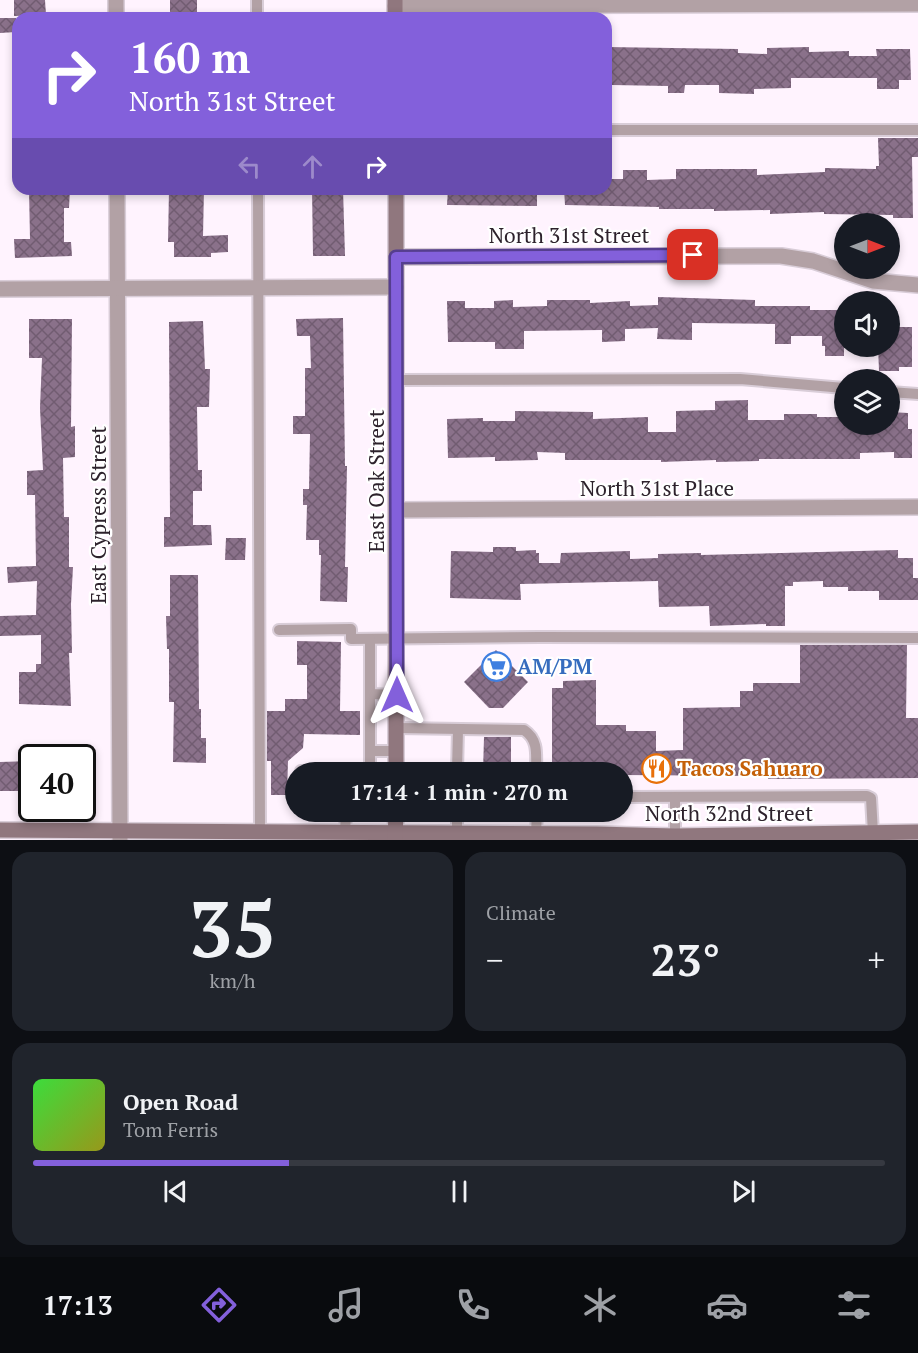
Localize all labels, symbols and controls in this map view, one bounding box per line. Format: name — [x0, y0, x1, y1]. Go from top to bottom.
text: 160 m — [129, 29, 250, 85]
icon: right — [30, 36, 108, 114]
text: North 31st Street — [129, 83, 336, 119]
icon: left — [233, 150, 266, 183]
icon: ahead — [296, 150, 329, 183]
icon: right — [359, 150, 392, 183]
north arrow — [834, 213, 900, 279]
map controls — [834, 213, 900, 435]
street label: North 31st Street — [489, 221, 650, 249]
pin — [667, 229, 718, 280]
icon: arrive — [676, 238, 709, 271]
button: sound — [834, 291, 900, 357]
button: layers — [834, 369, 900, 435]
street label: East Oak Street — [362, 409, 390, 552]
street label: East Cypress Street — [84, 426, 112, 604]
street label: North 31st Place — [580, 474, 734, 502]
supermarket icon: AM/PM — [480, 650, 512, 682]
place label: AM/PM — [517, 652, 593, 680]
position arrow — [365, 663, 429, 727]
speed limit sign: 40 — [18, 744, 96, 822]
restaurant icon: Tacos Sahuaro — [640, 752, 672, 784]
place label: Tacos Sahuaro — [677, 754, 823, 782]
text: 17:14 · 1 min · 270 m — [350, 777, 568, 806]
street label: North 32nd Street — [645, 799, 813, 827]
text: 35 — [188, 876, 277, 979]
text: Climate — [486, 899, 556, 926]
text: 23° — [651, 929, 720, 989]
text: − — [486, 938, 504, 981]
text: + — [867, 938, 885, 981]
text: km/h — [209, 967, 256, 994]
text: Open Road — [123, 1087, 238, 1116]
text: Tom Ferris — [123, 1116, 218, 1143]
icon: previous — [159, 1175, 192, 1208]
icon: pause — [443, 1175, 476, 1208]
icon: next — [727, 1175, 760, 1208]
icon: directions — [198, 1284, 240, 1326]
icon: music — [325, 1284, 367, 1326]
icon: phone — [452, 1284, 494, 1326]
icon: climate — [579, 1284, 621, 1326]
icon: car — [706, 1284, 748, 1326]
icon: filters — [833, 1284, 875, 1326]
text: 17:13 — [43, 1287, 113, 1323]

